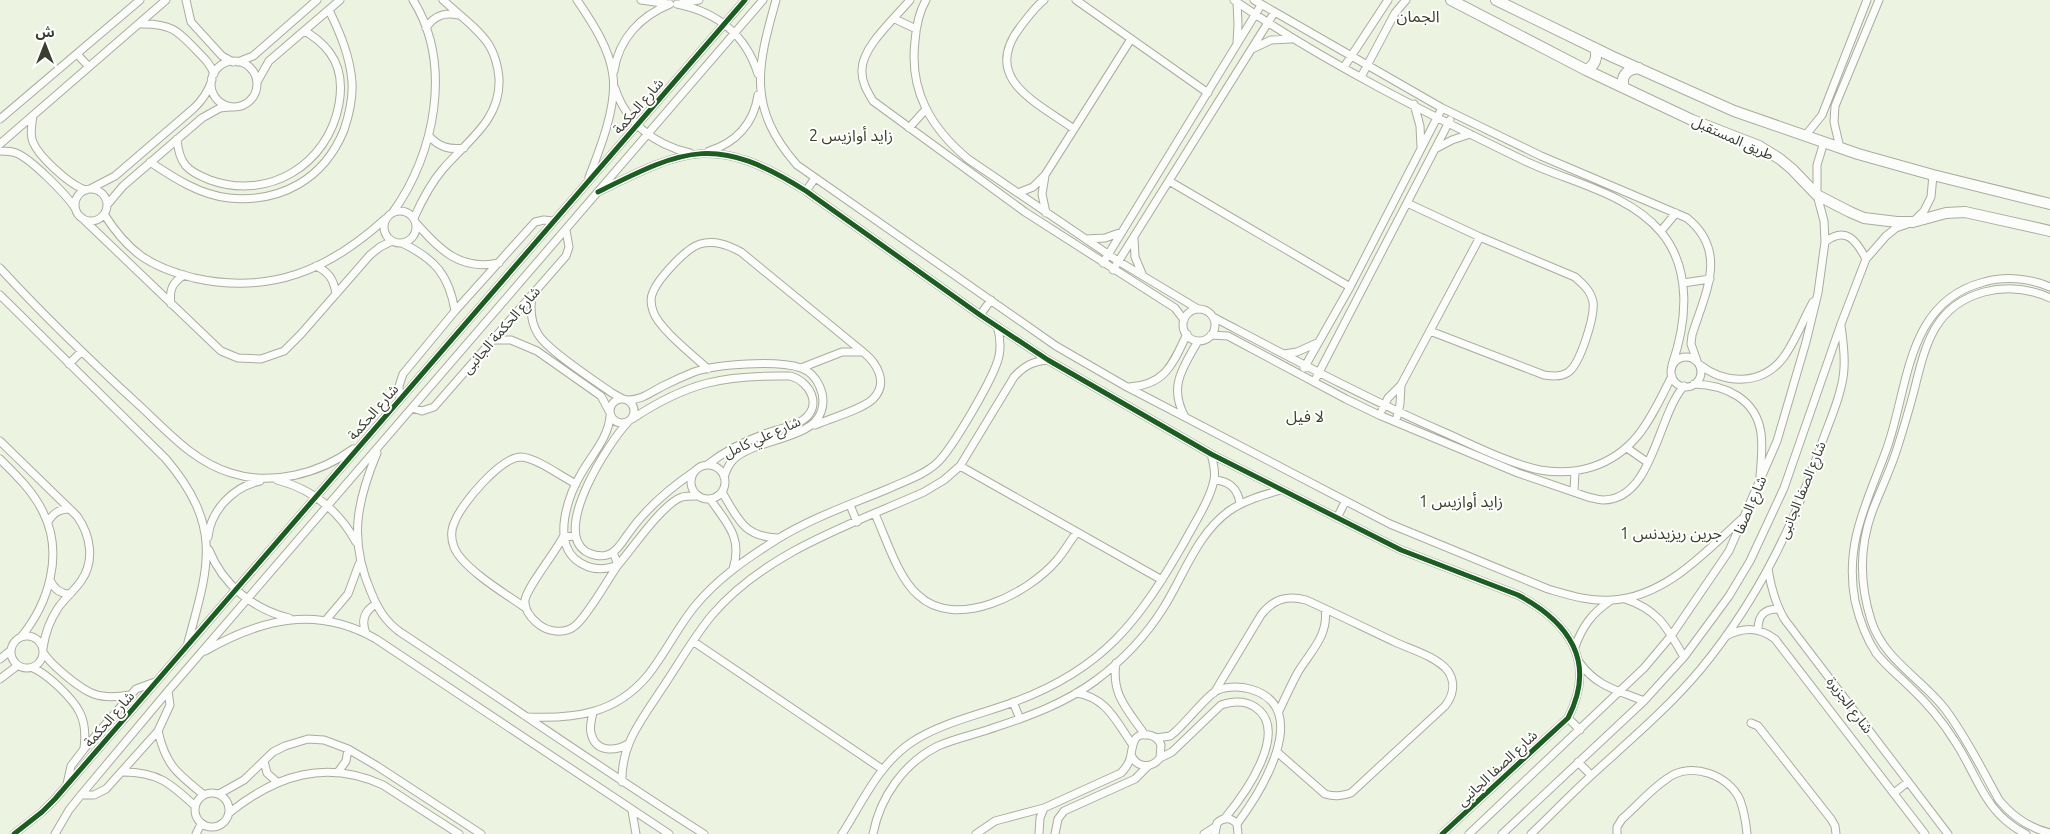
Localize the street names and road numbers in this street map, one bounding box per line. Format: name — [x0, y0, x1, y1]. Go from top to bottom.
street label: شارع الحكمة — [610, 75, 669, 139]
street label: طريق المستقبل — [1689, 113, 1776, 165]
street label: شارع الحكمة الجانبى — [459, 283, 546, 379]
street label: شارع الحكمة — [345, 381, 404, 445]
street label: شارع علي كامل — [721, 413, 804, 464]
street label: شارع الصفا الجانبى — [1775, 439, 1832, 542]
street label: شارع الصفا — [1731, 473, 1772, 538]
street label: شارع الجزيرة — [1821, 674, 1876, 738]
street label: شارع الحكمة — [81, 688, 140, 752]
street label: شارع الصفا الجانبى — [1454, 727, 1542, 811]

